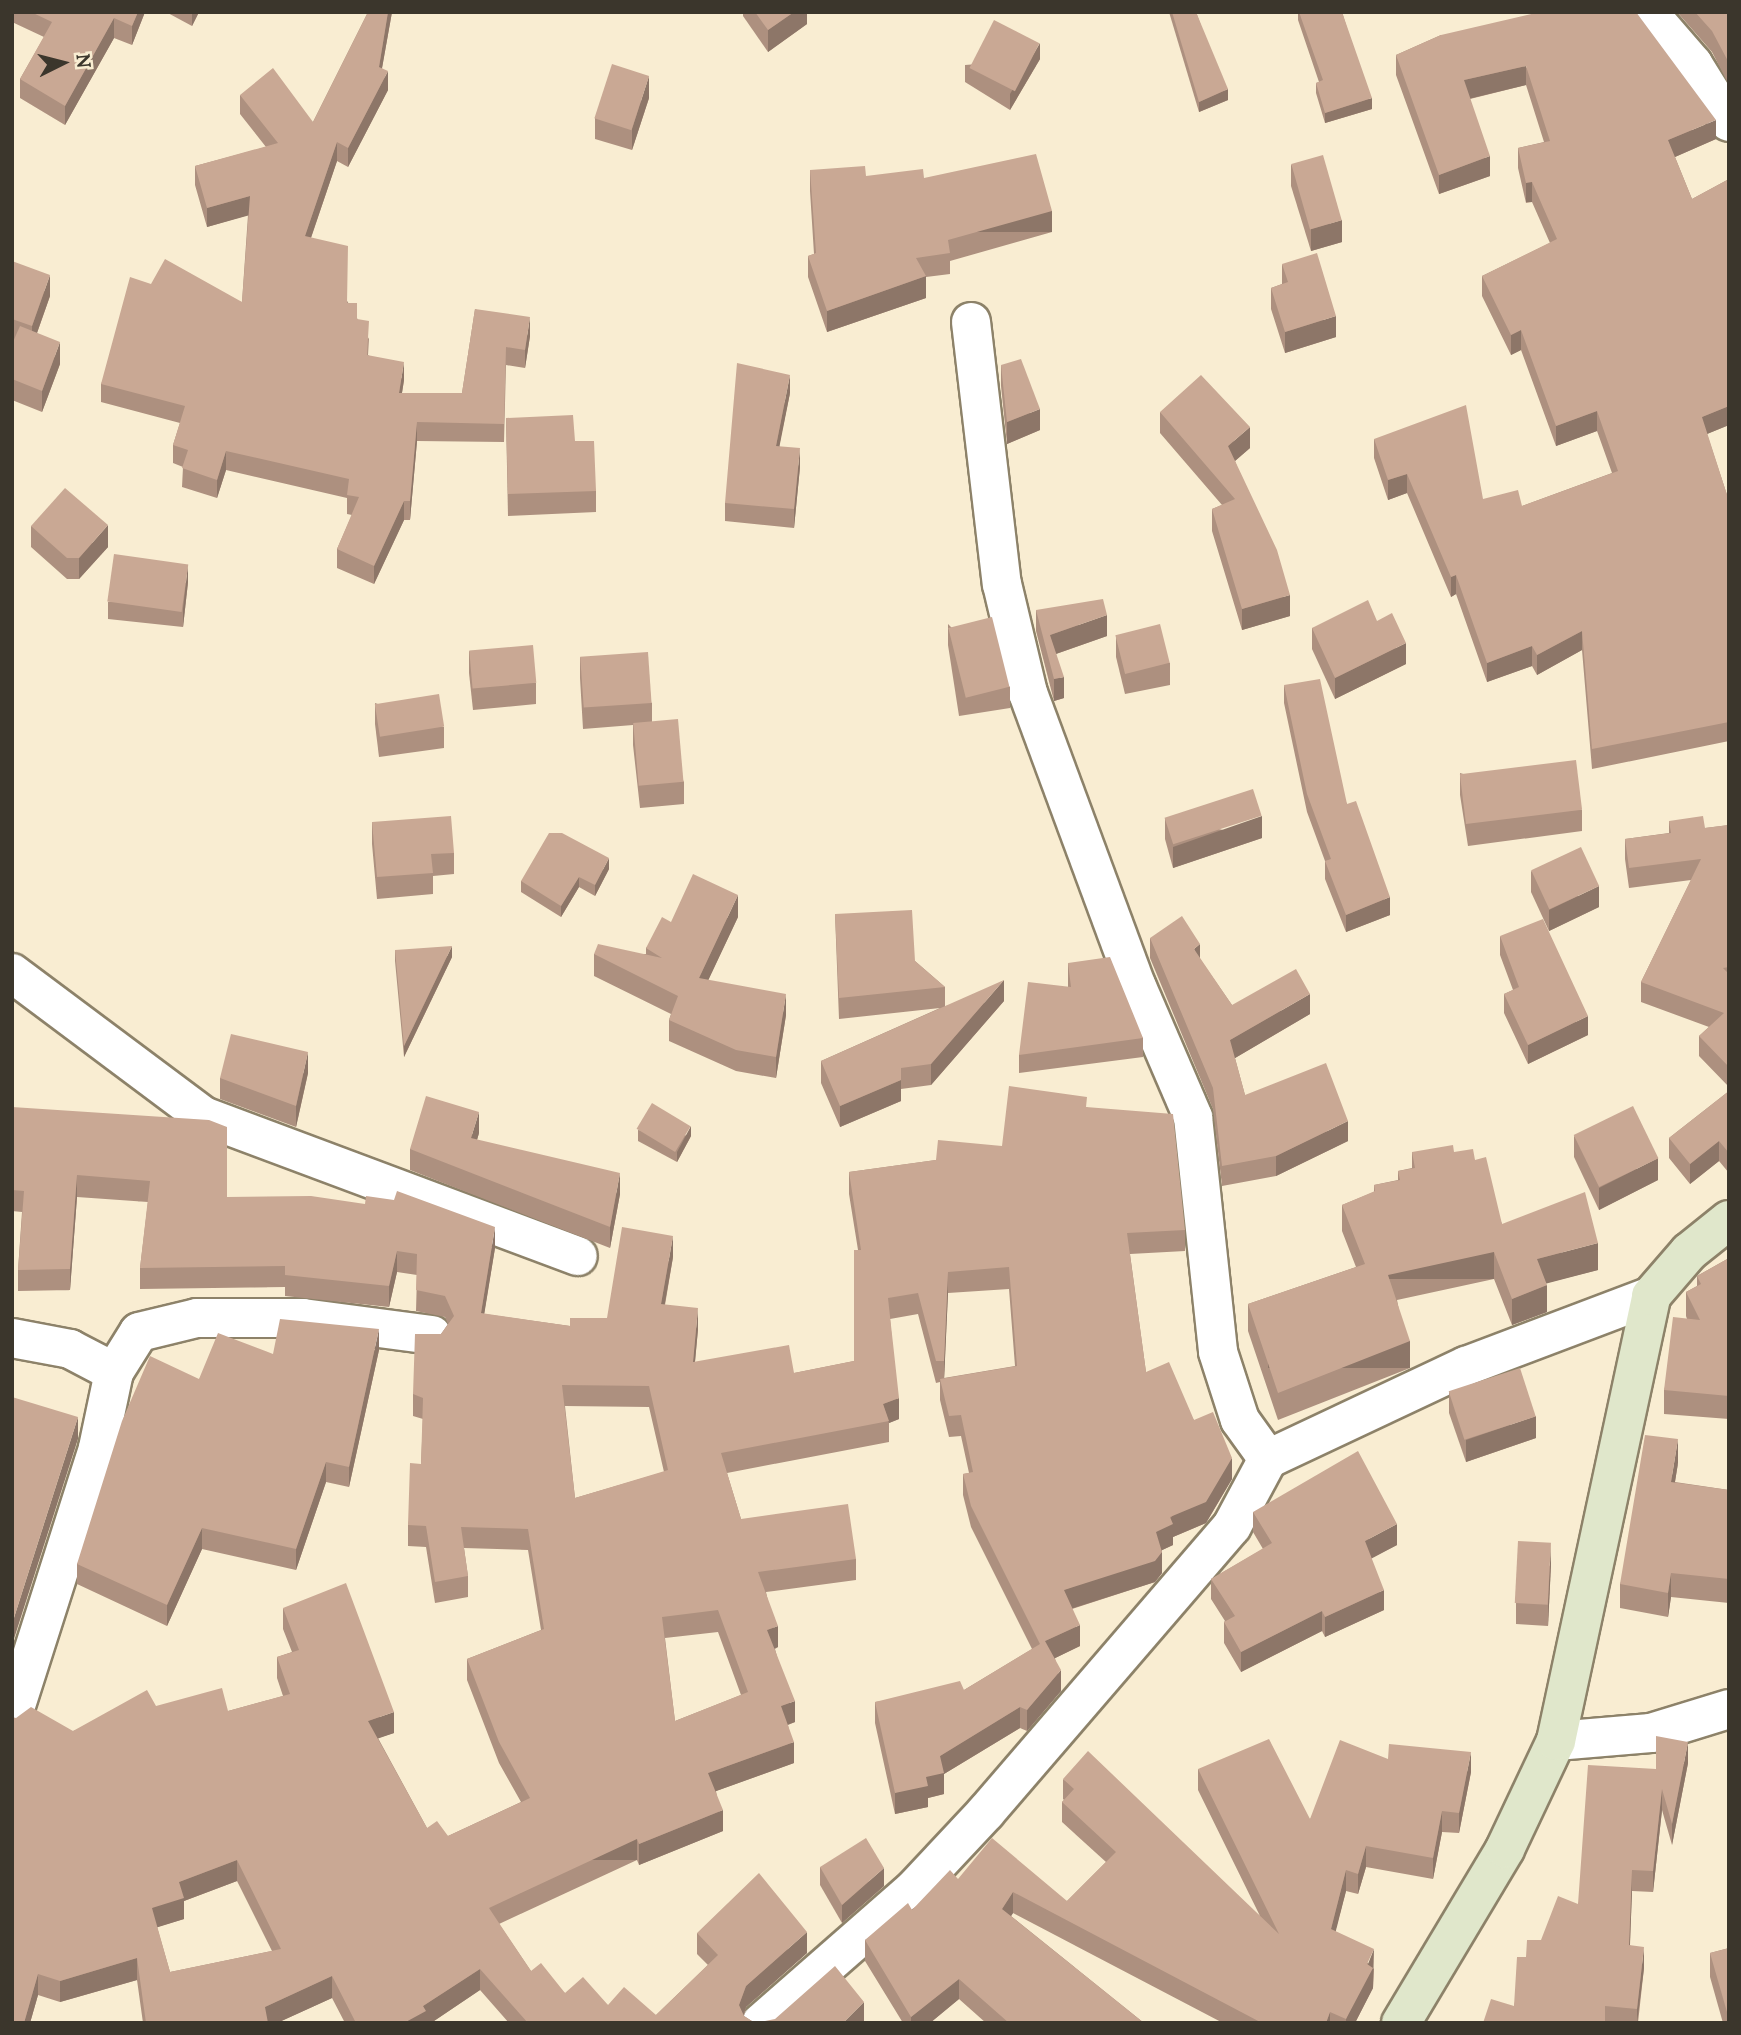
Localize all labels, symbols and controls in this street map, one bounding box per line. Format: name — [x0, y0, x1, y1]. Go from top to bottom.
north arrow — [28, 28, 98, 98]
text: N — [71, 52, 97, 69]

